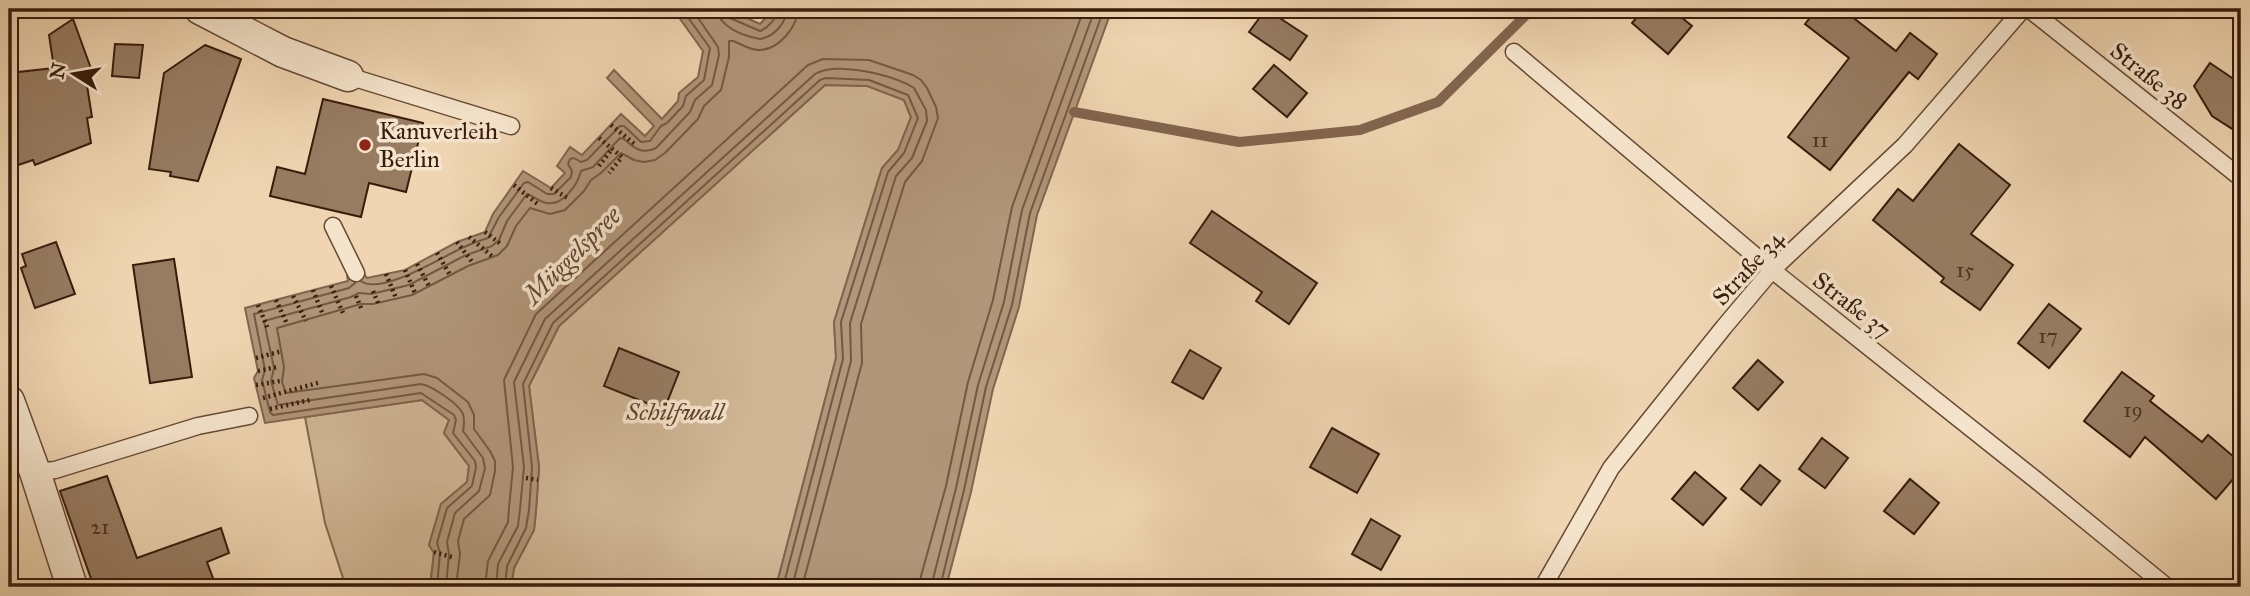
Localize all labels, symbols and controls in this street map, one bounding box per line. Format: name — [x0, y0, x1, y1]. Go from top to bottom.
street label: Straße 38 — [2104, 36, 2194, 116]
north arrow — [38, 38, 108, 108]
text: N — [45, 61, 71, 81]
place label: Kanuverleih Berlin — [379, 116, 498, 174]
house number: 11 — [1812, 127, 1828, 153]
marker: Kanuverleih Berlin — [357, 137, 373, 153]
water label: Müggelspree — [515, 199, 629, 313]
street label: Straße 34 — [1706, 224, 1791, 312]
house number: 15 — [1956, 257, 1974, 283]
street label: Straße 37 — [1807, 265, 1897, 345]
house number: 17 — [2038, 323, 2058, 349]
park label: Schilfwall — [625, 397, 726, 427]
house number: 19 — [2123, 397, 2143, 423]
house number: 21 — [91, 514, 109, 540]

